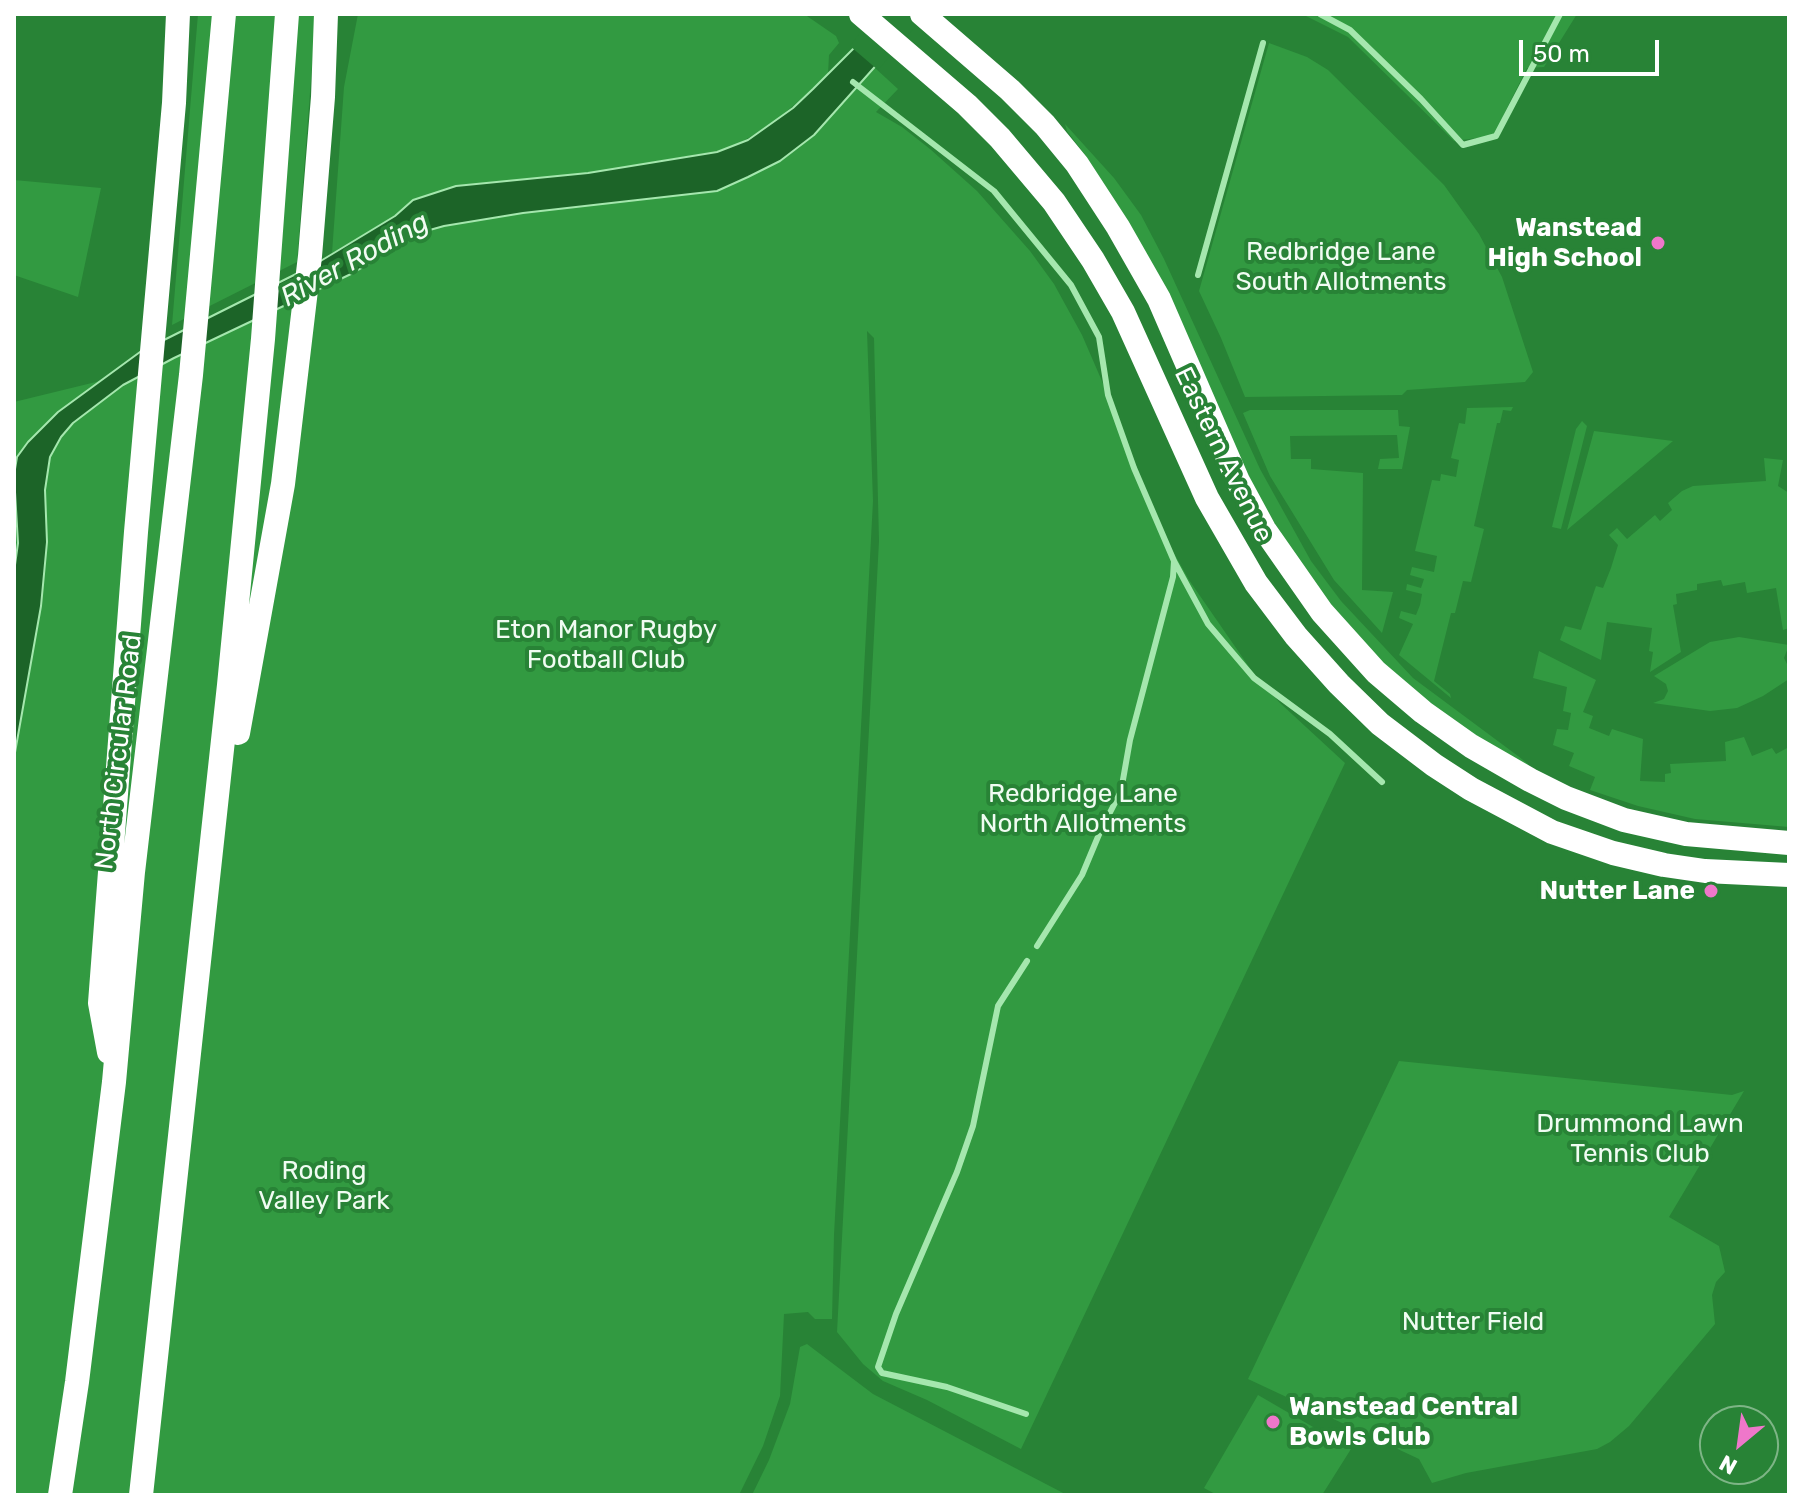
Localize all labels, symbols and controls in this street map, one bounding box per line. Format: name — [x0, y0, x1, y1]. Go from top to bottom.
scale bar — [1523, 24, 1663, 74]
text: 50 m — [1533, 40, 1590, 68]
water label: River Roding — [275, 205, 435, 315]
place label: Wanstead High School — [1488, 212, 1642, 274]
marker: Wanstead High School — [1649, 234, 1667, 252]
park label: Redbridge Lane South Allotments — [1236, 236, 1446, 298]
street label: Eastern Avenue — [1167, 362, 1279, 548]
park label: Eton Manor Rugby Football Club — [495, 614, 717, 676]
street label: North Circular Road — [89, 632, 149, 872]
park label: Redbridge Lane North Allotments — [980, 778, 1186, 840]
place label: Nutter Lane — [1540, 875, 1695, 907]
marker: Nutter Lane — [1702, 882, 1720, 900]
park label: Drummond Lawn Tennis Club — [1536, 1108, 1744, 1170]
park label: Roding Valley Park — [258, 1155, 390, 1216]
park label: Nutter Field — [1402, 1306, 1544, 1338]
place label: Wanstead Central Bowls Club — [1289, 1391, 1518, 1452]
north arrow — [1699, 1405, 1779, 1485]
marker: Wanstead Central Bowls Club — [1264, 1413, 1282, 1431]
text: N — [1715, 1449, 1742, 1480]

